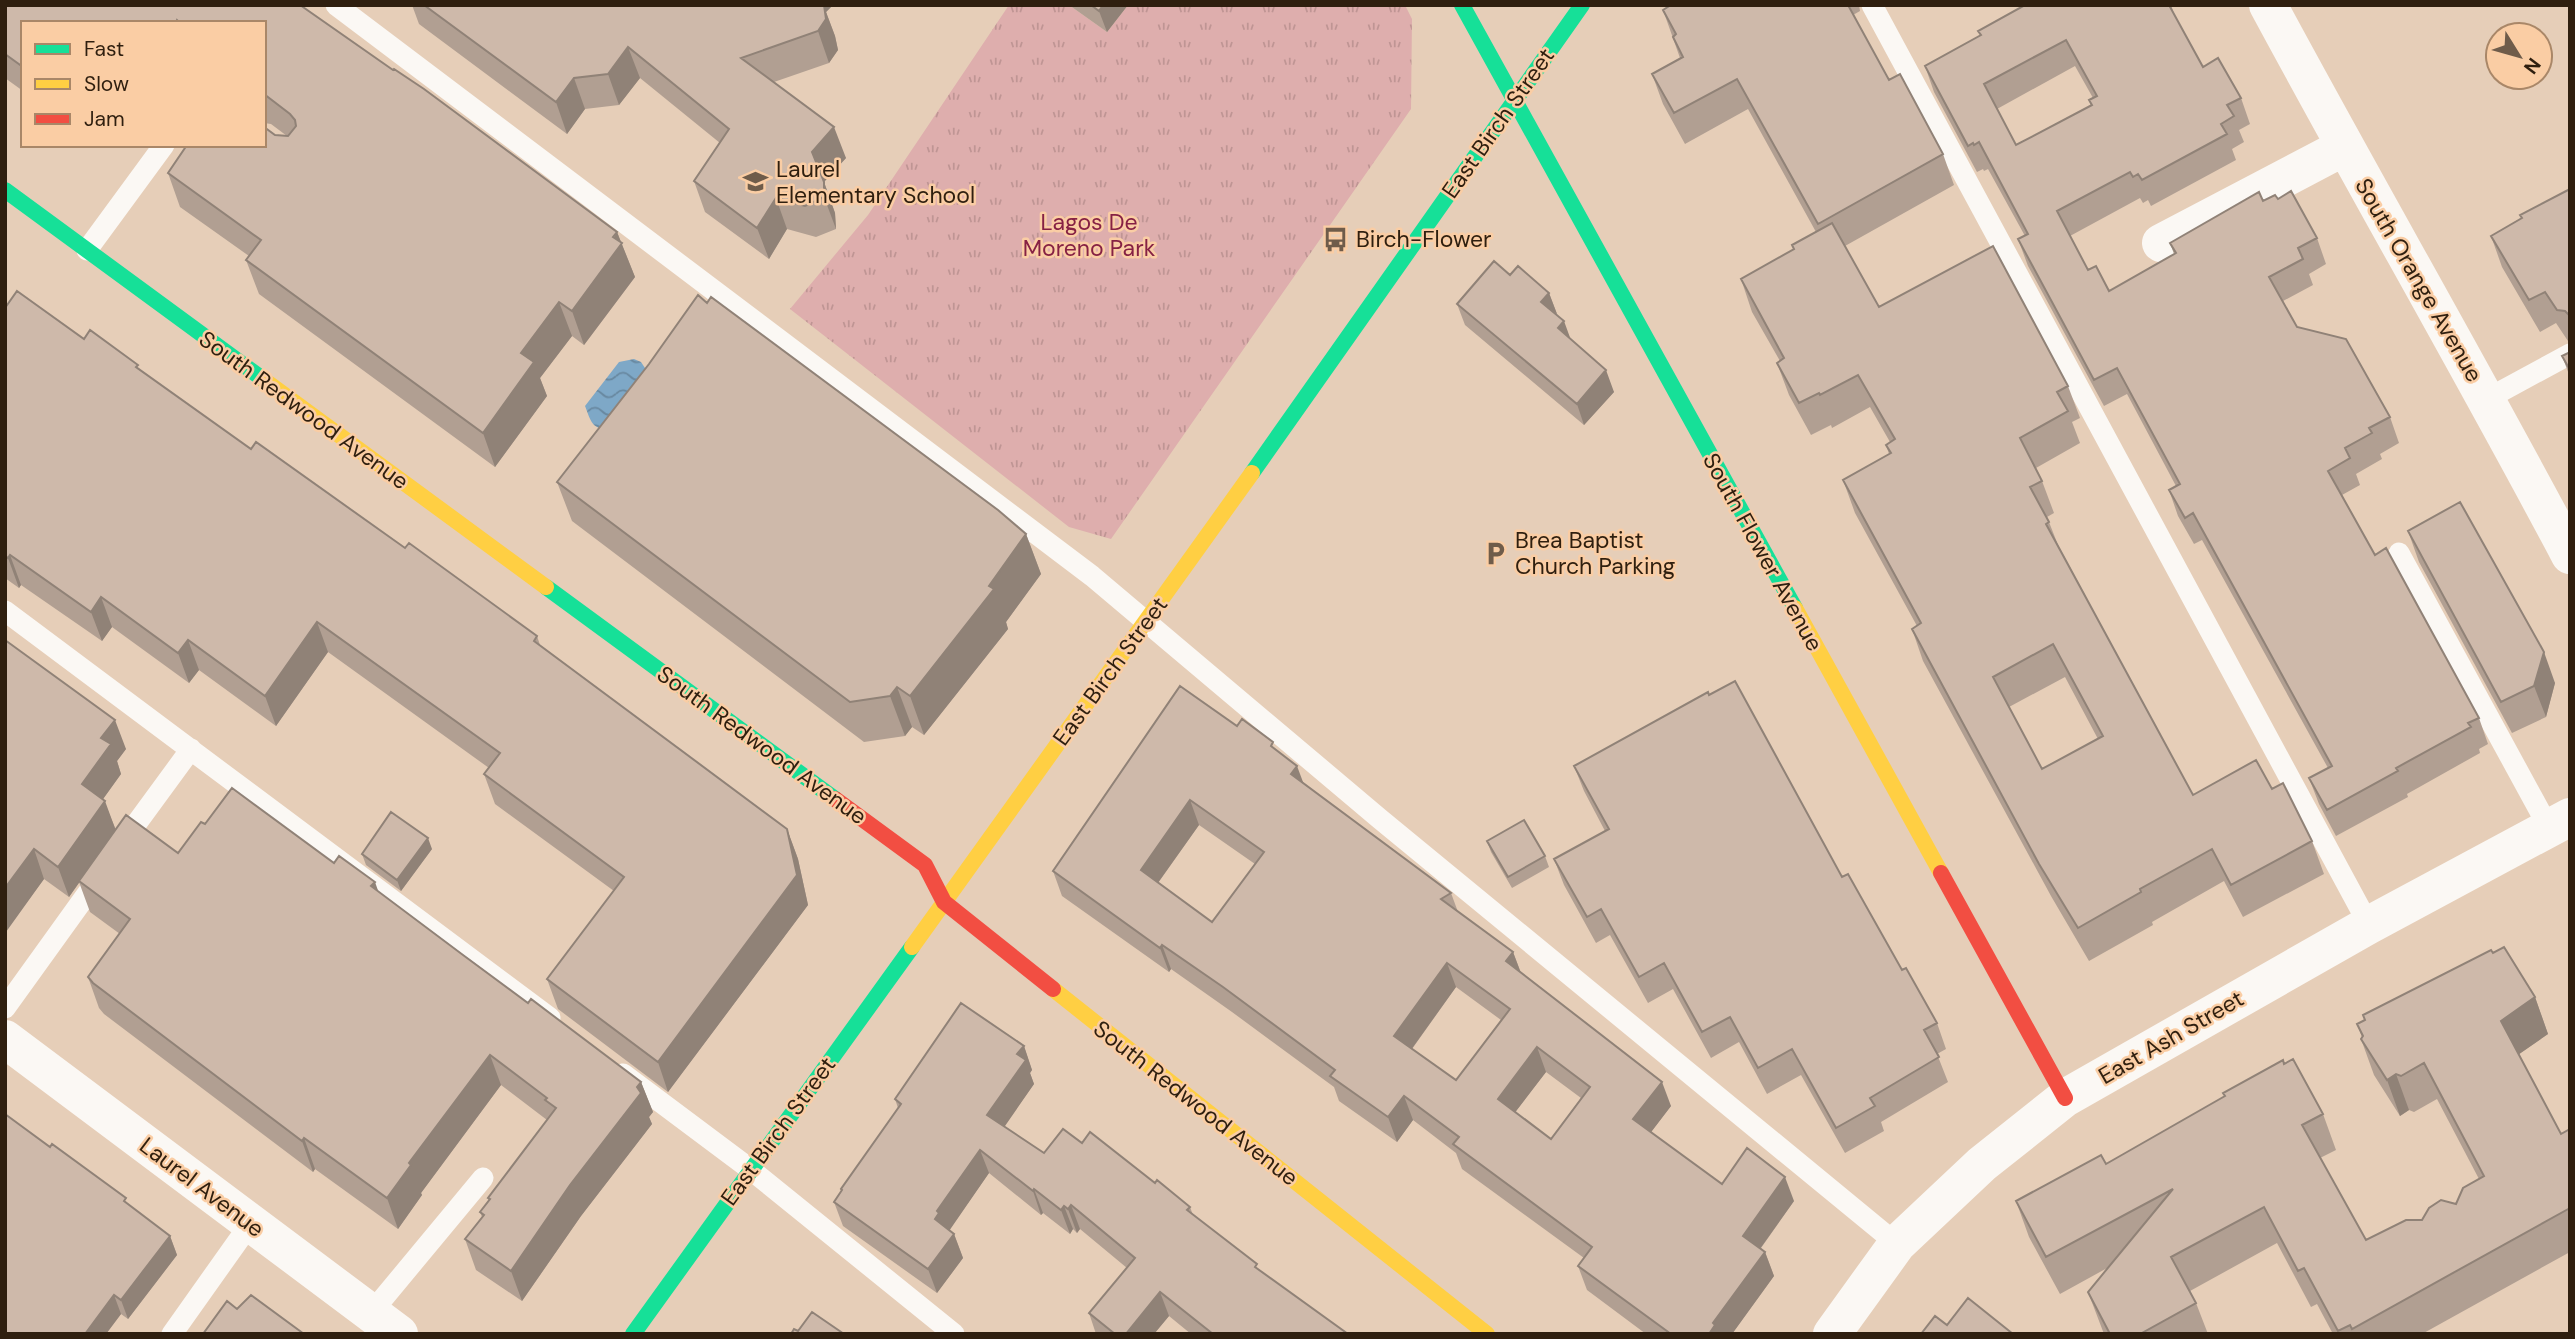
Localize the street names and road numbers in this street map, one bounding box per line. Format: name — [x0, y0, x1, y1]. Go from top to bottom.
street label: East Birch Street — [1435, 42, 1561, 204]
street label: South Orange Avenue — [2348, 173, 2490, 387]
street label: South Redwood Avenue — [193, 324, 415, 496]
street label: South Flower Avenue — [1696, 448, 1830, 656]
street label: East Birch Street — [1046, 591, 1174, 751]
street label: South Redwood Avenue — [651, 659, 873, 831]
street label: East Ash Street — [2093, 983, 2249, 1091]
street label: South Redwood Avenue — [1087, 1014, 1305, 1192]
street label: East Birch Street — [714, 1051, 842, 1211]
street label: Laurel Avenue — [134, 1130, 270, 1244]

